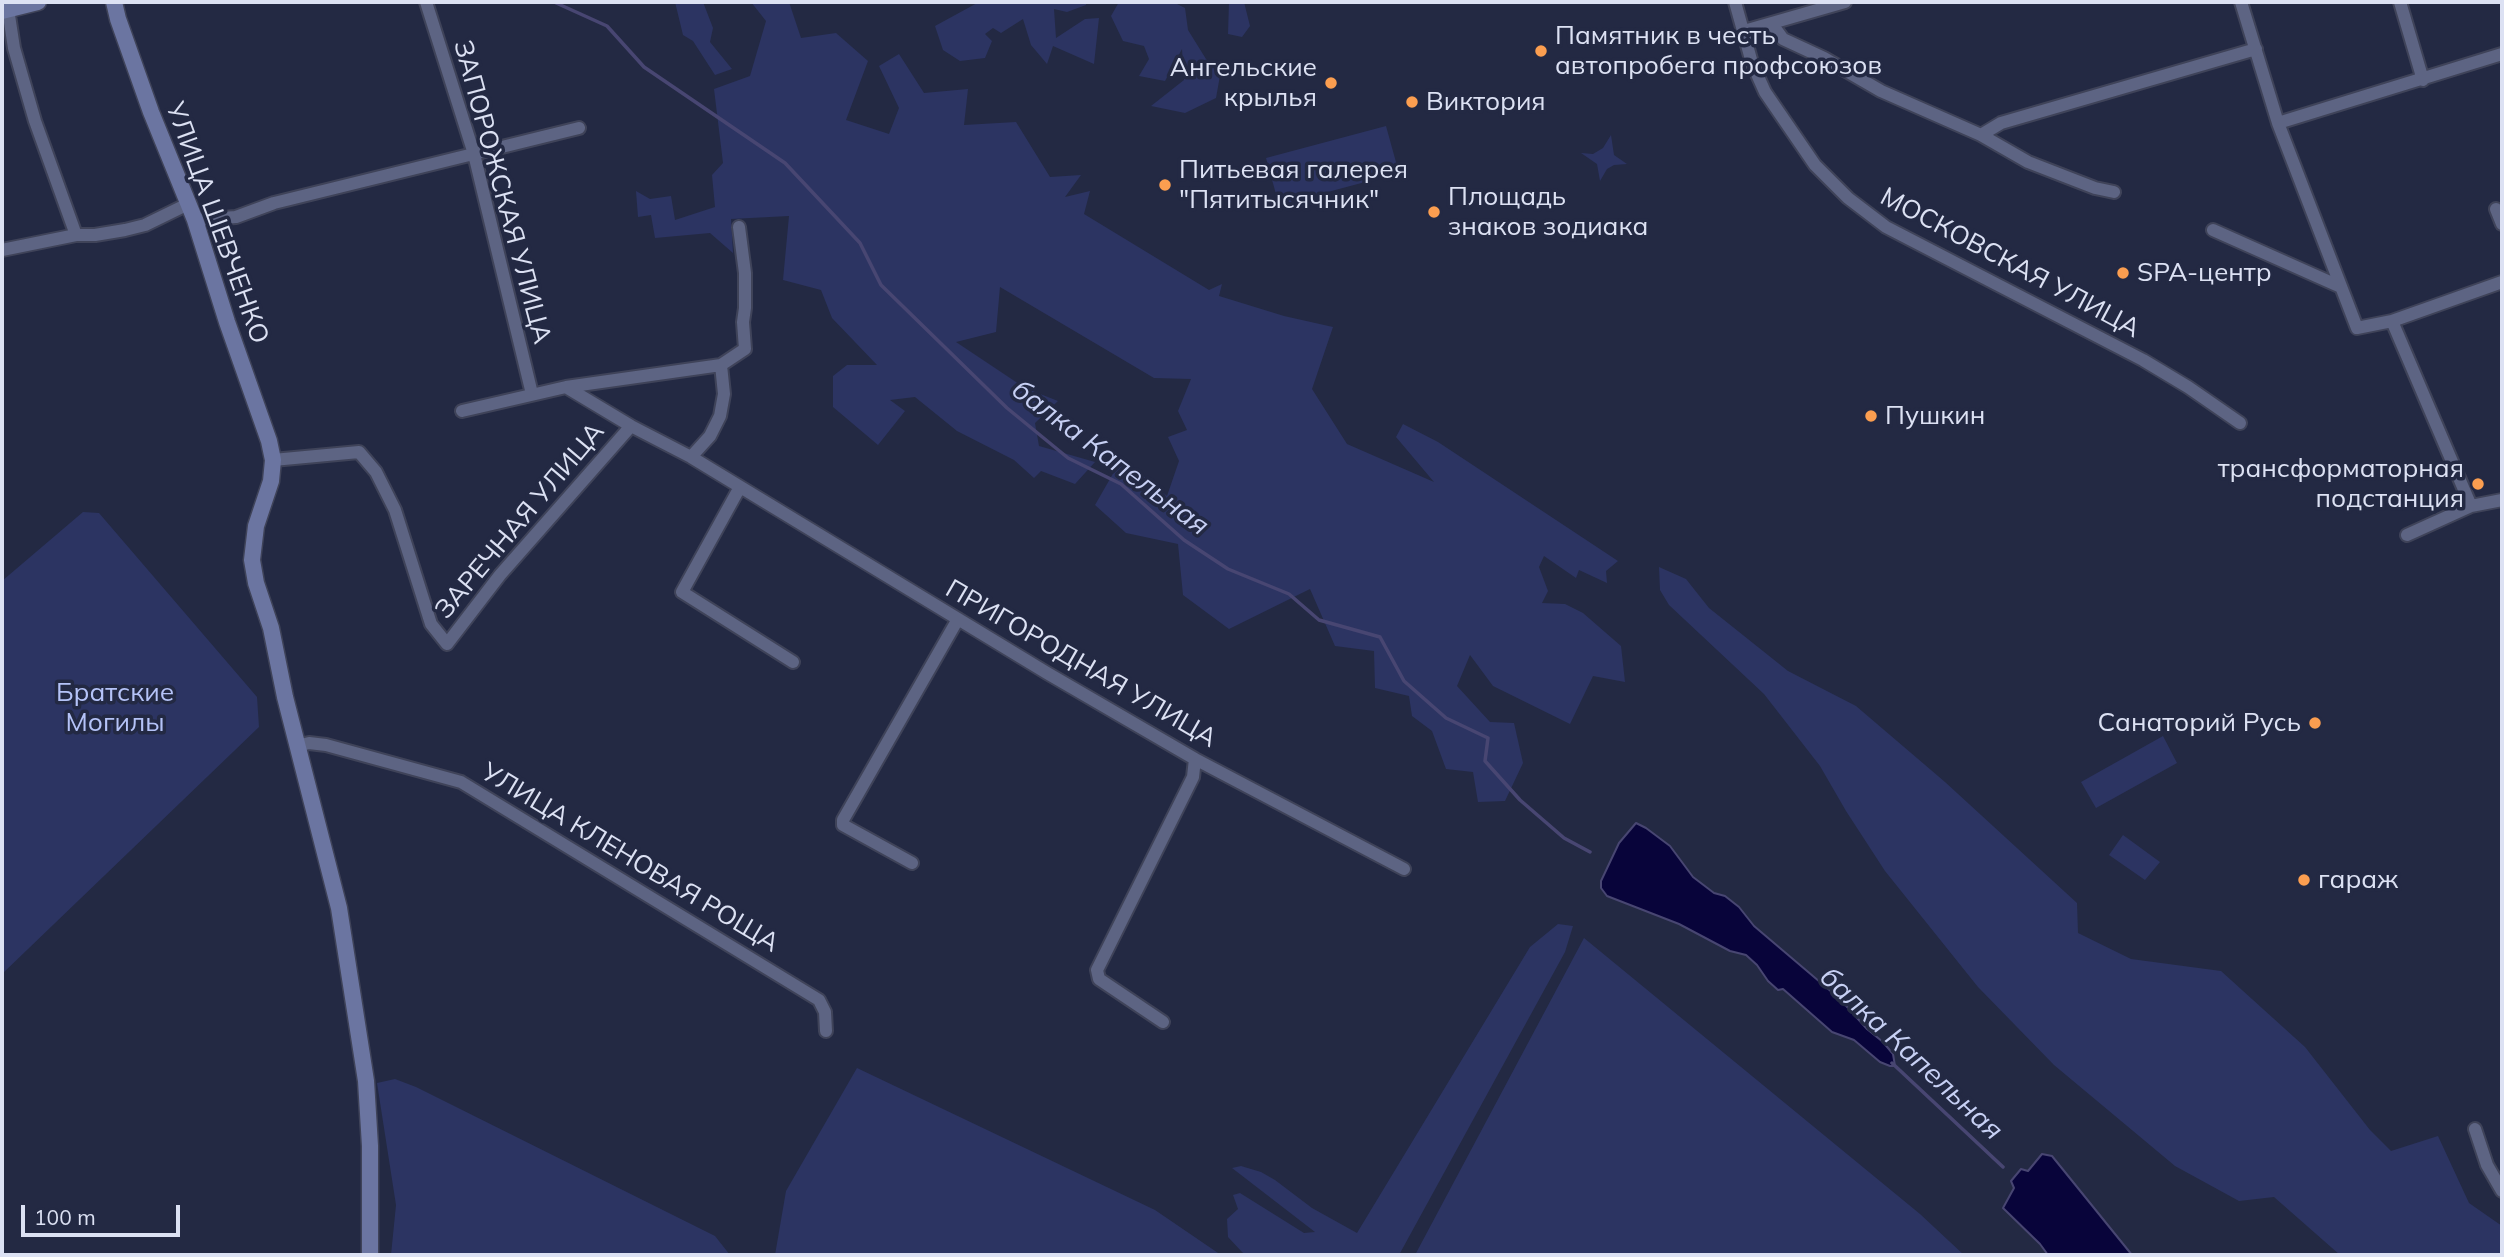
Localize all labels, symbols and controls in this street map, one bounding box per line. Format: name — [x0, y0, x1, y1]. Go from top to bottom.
place label: Памятник в честь автопробега профсоюзов — [1555, 20, 1882, 82]
street label: ЗАПОРОЖСКАЯ УЛИЦА — [446, 37, 558, 347]
marker: Памятник в честь автопробега профсоюзов — [1533, 43, 1549, 59]
place label: Ангельские крылья — [1170, 52, 1317, 114]
marker: Ангельские крылья — [1323, 75, 1339, 91]
place label: Виктория — [1426, 86, 1546, 118]
marker: Виктория — [1404, 94, 1420, 110]
street label: УЛИЦА ШЕВЧЕНКО — [159, 98, 275, 348]
place label: Питьевая галерея "Пятитысячник" — [1179, 154, 1408, 216]
marker: Питьевая галерея "Пятитысячник" — [1157, 177, 1173, 193]
place label: Площадь знаков зодиака — [1448, 181, 1648, 242]
street label: МОСКОВСКАЯ УЛИЦА — [1875, 181, 2145, 345]
marker: Площадь знаков зодиака — [1426, 204, 1442, 220]
place label: SPA-центр — [2137, 257, 2272, 289]
marker: SPA-центр — [2115, 265, 2131, 281]
water label: балка Капельная — [1005, 373, 1215, 543]
place label: Пушкин — [1885, 400, 1985, 432]
marker: Пушкин — [1863, 408, 1879, 424]
street label: ЗАРЕЧНАЯ УЛИЦА — [429, 417, 611, 625]
place label: трансформаторная подстанция — [2218, 453, 2464, 514]
marker: трансформаторная подстанция — [2470, 476, 2486, 492]
street label: ПРИГОРОДНАЯ УЛИЦА — [940, 574, 1222, 754]
park label: Братские Могилы — [56, 677, 174, 738]
place label: Санаторий Русь — [2097, 707, 2301, 739]
marker: Санаторий Русь — [2307, 715, 2323, 731]
street label: УЛИЦА КЛЕНОВАЯ РОЩА — [476, 757, 784, 959]
place label: гараж — [2318, 864, 2398, 896]
marker: гараж — [2296, 872, 2312, 888]
water label: балка Капельная — [1813, 961, 2009, 1147]
scale bar — [24, 1190, 184, 1234]
text: 100 m — [34, 1204, 96, 1230]

